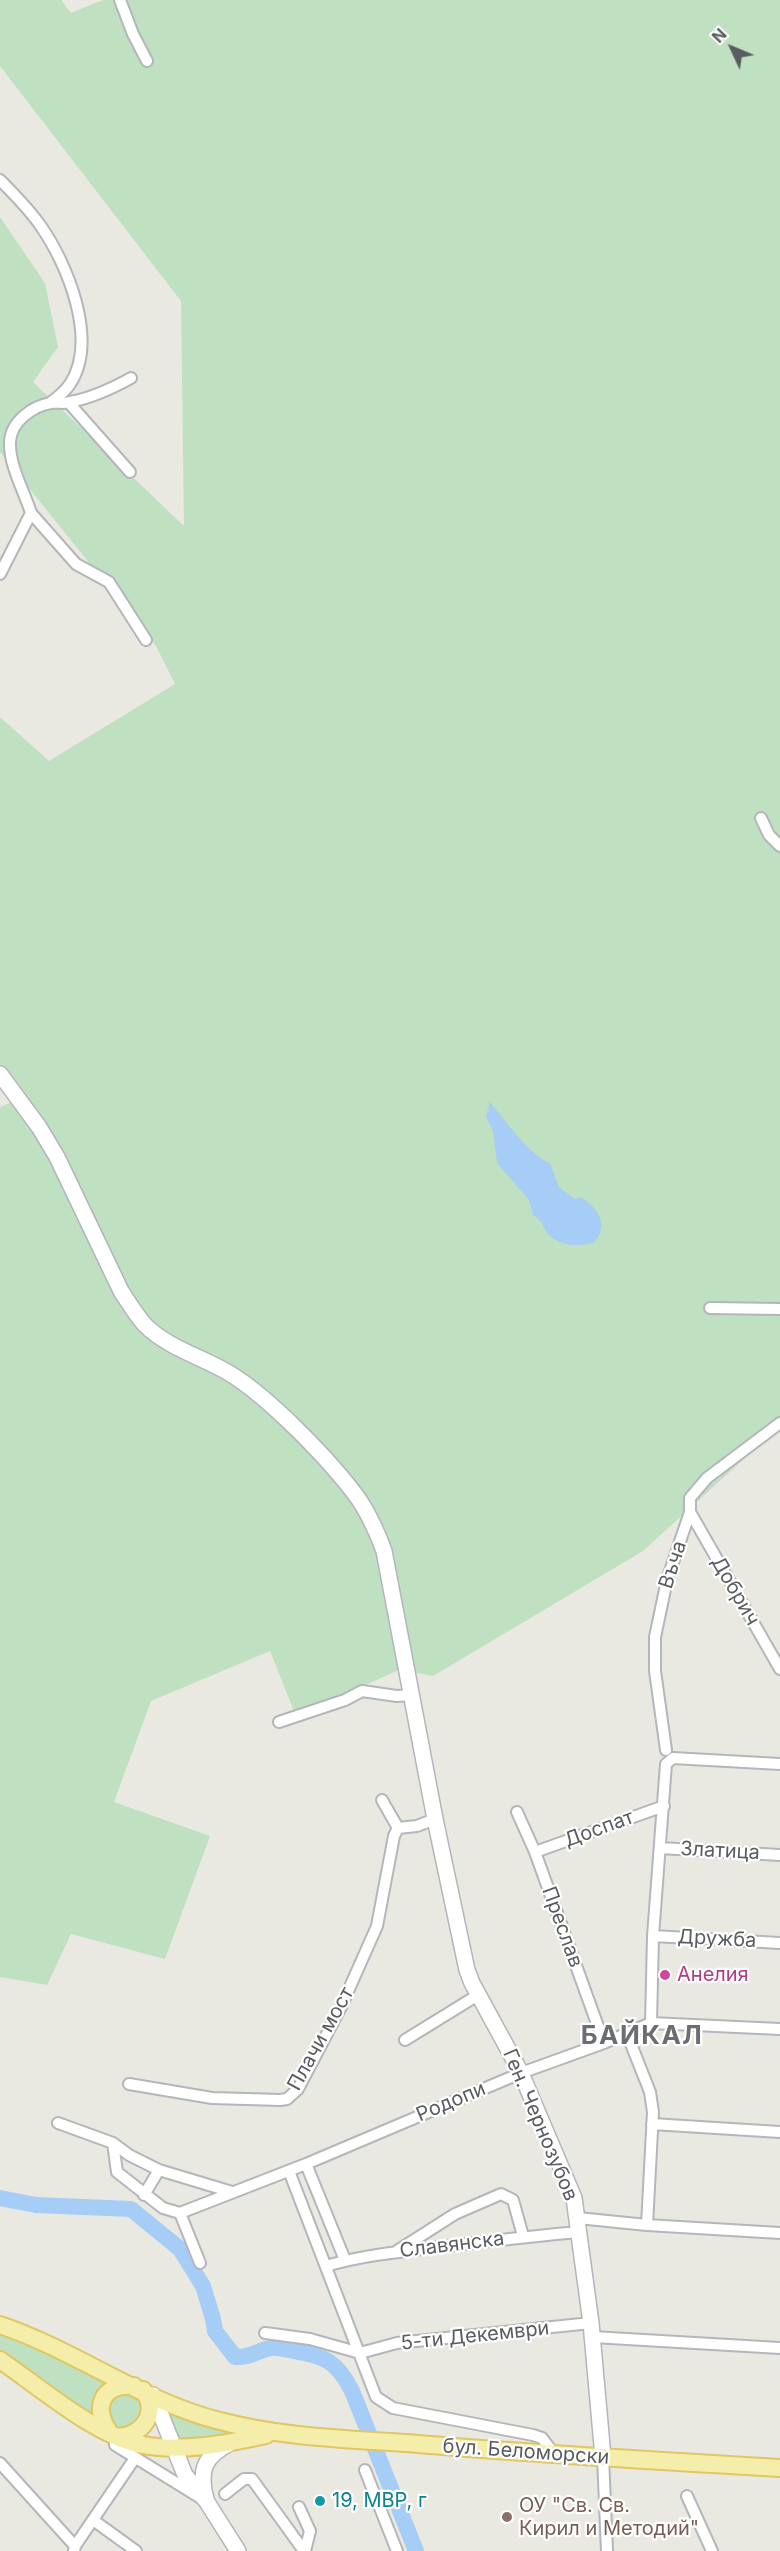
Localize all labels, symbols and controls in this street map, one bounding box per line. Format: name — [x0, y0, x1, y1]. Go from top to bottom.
north arrow — [702, 18, 762, 78]
text: N — [708, 24, 730, 47]
street label: Въча — [654, 1538, 692, 1592]
street label: Добрич — [706, 1552, 764, 1630]
street label: Доспат — [561, 1805, 637, 1853]
street label: Златица — [680, 1837, 760, 1865]
street label: Преслав — [536, 1883, 588, 1971]
street label: Дружба — [677, 1925, 757, 1953]
place label: Анелия — [677, 1963, 749, 1987]
marker: Анелия — [658, 1968, 672, 1982]
street label: Плачи мост — [283, 1983, 359, 2095]
district label: БАЙКАЛ — [581, 2020, 703, 2052]
street label: Ген. Чернозубов — [497, 2045, 583, 2205]
street label: Родопи — [413, 2077, 489, 2127]
street label: Славянска — [398, 2227, 506, 2263]
street label: 5-ти Декември — [400, 2316, 550, 2356]
street label: бул. Беломорски — [442, 2434, 610, 2470]
place label: 19, МВР, г — [332, 2489, 427, 2513]
marker: 19, МВР, г — [313, 2494, 327, 2508]
place label: ОУ "Св. Св. Кирил и Методий" — [519, 2494, 699, 2541]
marker: ОУ "Св. Св. Кирил и Методий" — [500, 2510, 514, 2524]

